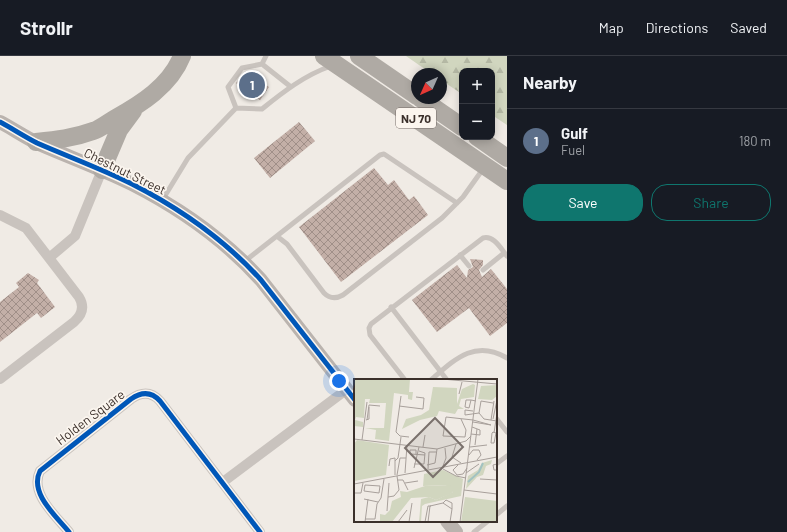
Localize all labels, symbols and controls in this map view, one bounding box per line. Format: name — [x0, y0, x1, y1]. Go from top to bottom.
text: Strollr — [20, 16, 73, 39]
text: Map — [599, 19, 624, 36]
text: Directions — [646, 19, 708, 36]
text: Saved — [730, 19, 767, 36]
north arrow — [411, 68, 447, 104]
map controls — [459, 68, 495, 140]
button: + — [459, 68, 495, 104]
pin: 1 — [239, 70, 265, 100]
text: Nearby — [523, 72, 577, 92]
button: − — [459, 104, 495, 140]
road number: NJ 70 — [396, 108, 436, 128]
text: Gulf — [561, 124, 588, 142]
text: 1 — [534, 133, 538, 149]
text: 180 m — [739, 133, 771, 149]
text: Fuel — [561, 142, 585, 158]
street label: Chestnut Street — [81, 144, 169, 198]
button: Save — [523, 184, 643, 221]
button: Share — [651, 184, 771, 221]
your location — [329, 371, 349, 391]
inset map — [354, 379, 497, 522]
street label: Holden Square — [52, 386, 128, 448]

